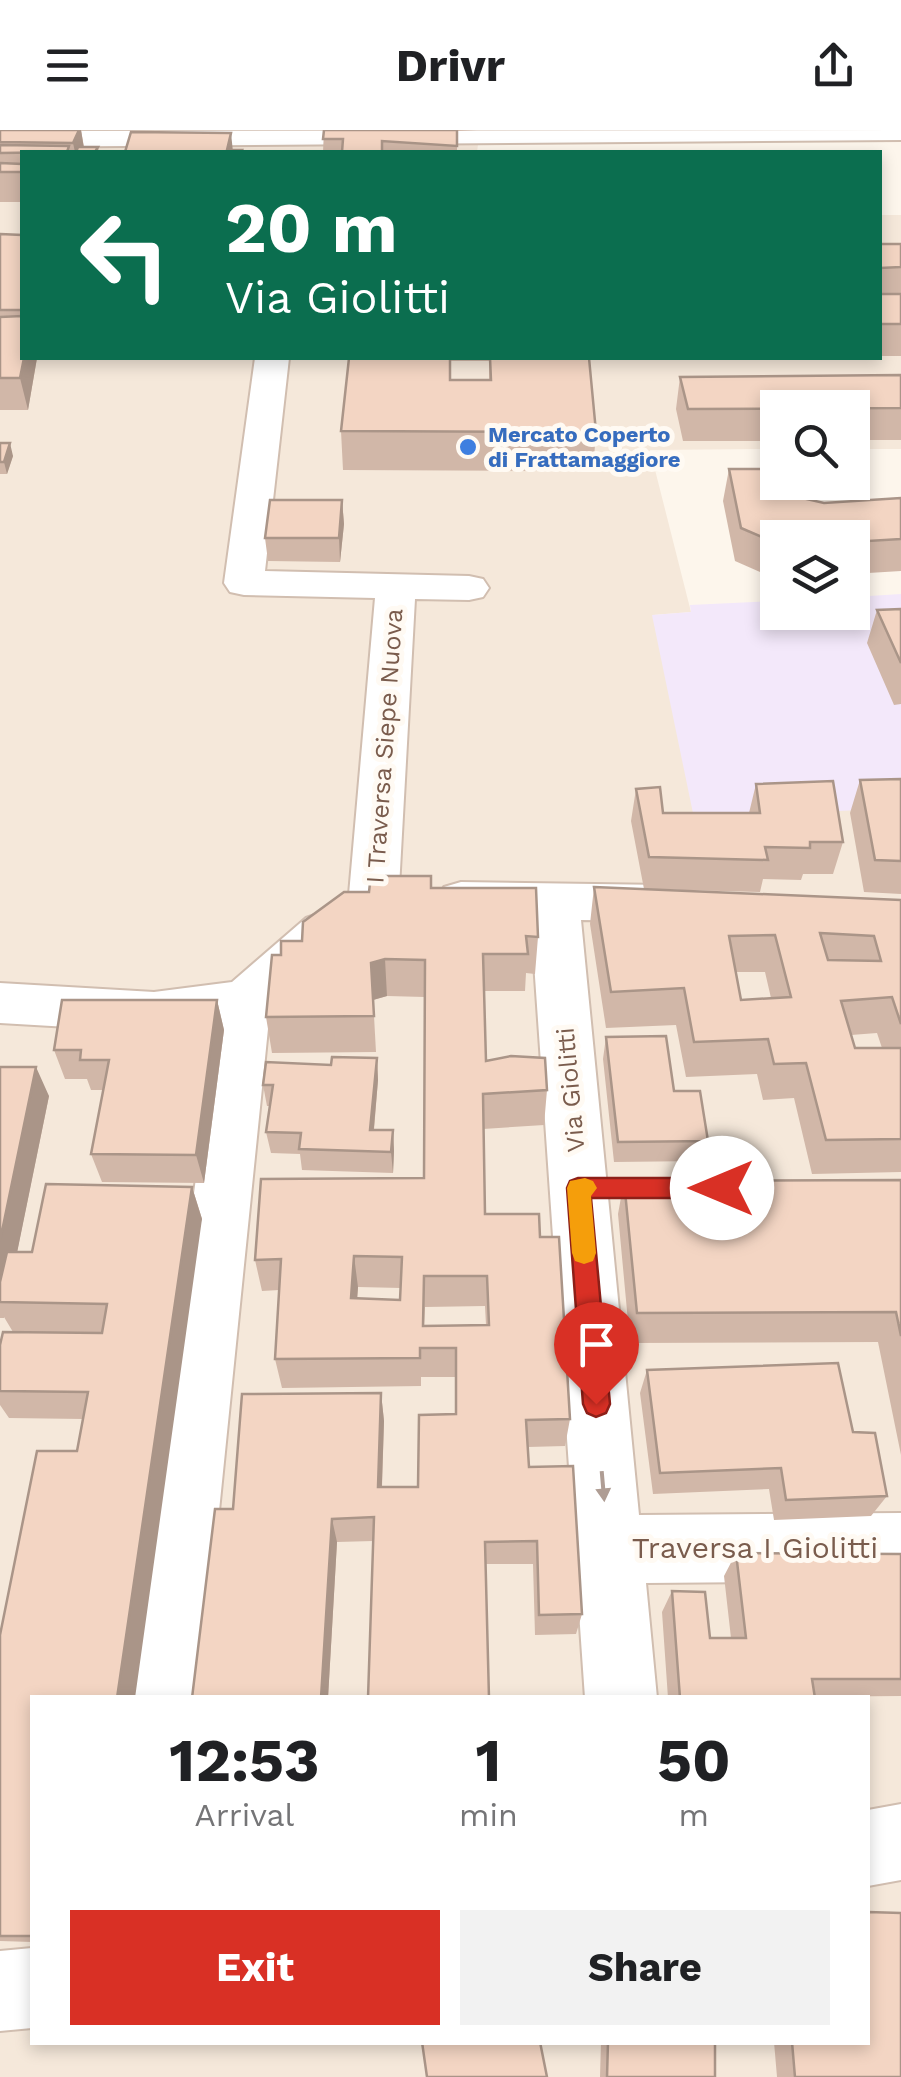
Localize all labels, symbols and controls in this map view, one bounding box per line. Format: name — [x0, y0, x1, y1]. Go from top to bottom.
icon: menu — [40, 38, 95, 93]
icon: share — [806, 38, 861, 93]
text: Drivr — [396, 39, 505, 92]
text: 20 m — [225, 187, 398, 269]
icon: left — [60, 190, 190, 320]
text: Via Giolitti — [225, 271, 450, 324]
map controls — [760, 390, 870, 630]
button: search — [760, 390, 870, 500]
place label: Mercato Coperto di Frattamaggiore — [488, 422, 681, 472]
marker: Mercato Coperto di Frattamaggiore — [457, 436, 479, 458]
button: layers — [760, 520, 870, 630]
street label: I Traversa Siepe Nuova — [360, 608, 409, 884]
street label: Via Giolitti — [551, 1026, 590, 1153]
position arrow — [670, 1136, 774, 1240]
pin — [554, 1302, 639, 1405]
icon: arrive — [569, 1317, 624, 1372]
one-way arrow — [596, 1470, 612, 1502]
street label: Traversa I Giolitti — [632, 1530, 878, 1565]
text: 12:53 — [169, 1725, 320, 1796]
text: 1 — [475, 1725, 501, 1796]
text: 50 — [657, 1725, 731, 1796]
text: Arrival — [195, 1796, 294, 1834]
text: min — [459, 1796, 518, 1834]
text: m — [679, 1796, 709, 1834]
button: Exit — [70, 1910, 440, 2025]
button: Share — [460, 1910, 830, 2025]

